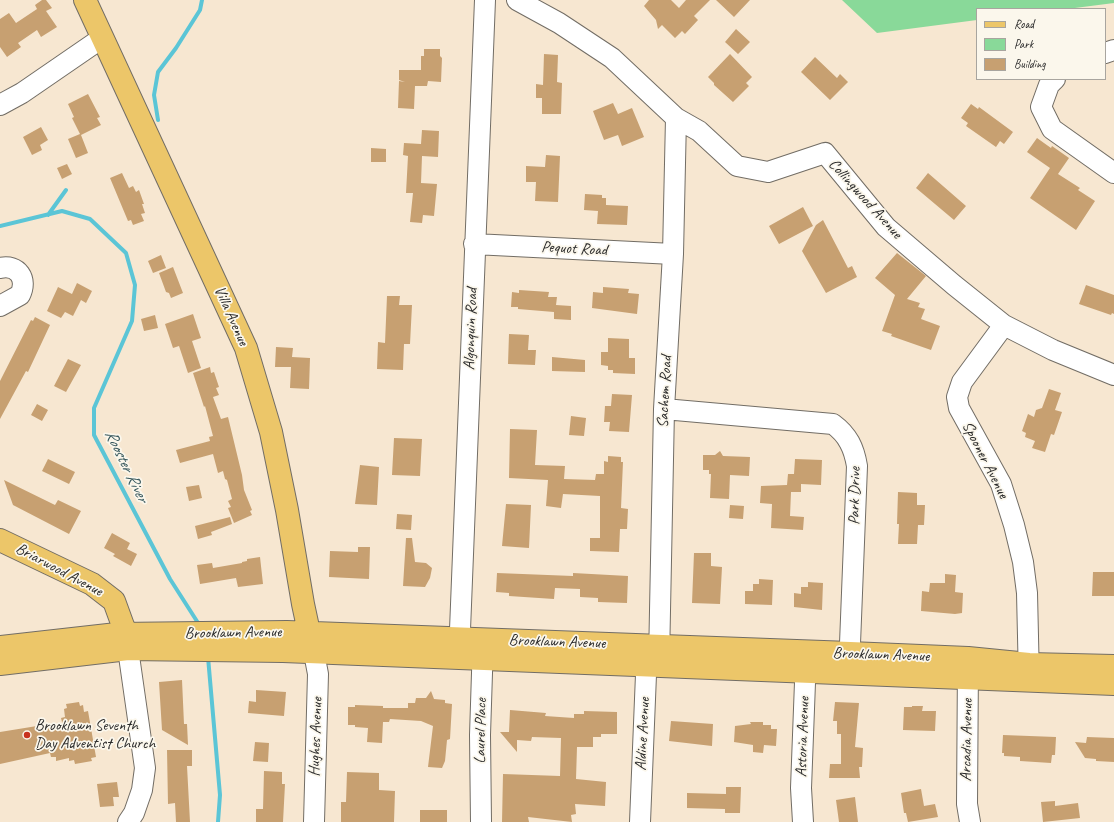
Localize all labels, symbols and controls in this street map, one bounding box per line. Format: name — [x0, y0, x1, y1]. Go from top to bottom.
legend — [976, 8, 1106, 80]
text: Road — [1014, 16, 1034, 32]
text: Park — [1014, 36, 1033, 52]
text: Building — [1014, 56, 1046, 72]
street label: Collingwood Avenue — [824, 155, 906, 243]
street label: Pequot Road — [541, 238, 607, 260]
street label: Villa Avenue — [209, 283, 253, 349]
street label: Algonquin Road — [460, 288, 482, 370]
street label: Sachem Road — [654, 355, 676, 429]
street label: Spooner Avenue — [957, 418, 1013, 502]
water label: Rooster River — [100, 427, 152, 505]
street label: Park Drive — [845, 467, 865, 525]
street label: Briarwood Avenue — [12, 539, 106, 601]
street label: Brooklawn Avenue — [185, 623, 281, 643]
street label: Brooklawn Avenue — [508, 631, 606, 653]
street label: Brooklawn Avenue — [832, 644, 930, 666]
street label: Hughes Avenue — [305, 697, 327, 777]
street label: Aldine Avenue — [632, 697, 654, 771]
street label: Astoria Avenue — [792, 697, 814, 777]
street label: Laurel Place — [471, 698, 491, 764]
street label: Arcadia Avenue — [957, 698, 977, 782]
place label: Brooklawn Seventh Day Adventist Church — [35, 716, 155, 754]
marker: Brooklawn Seventh Day Adventist Church — [22, 730, 32, 740]

